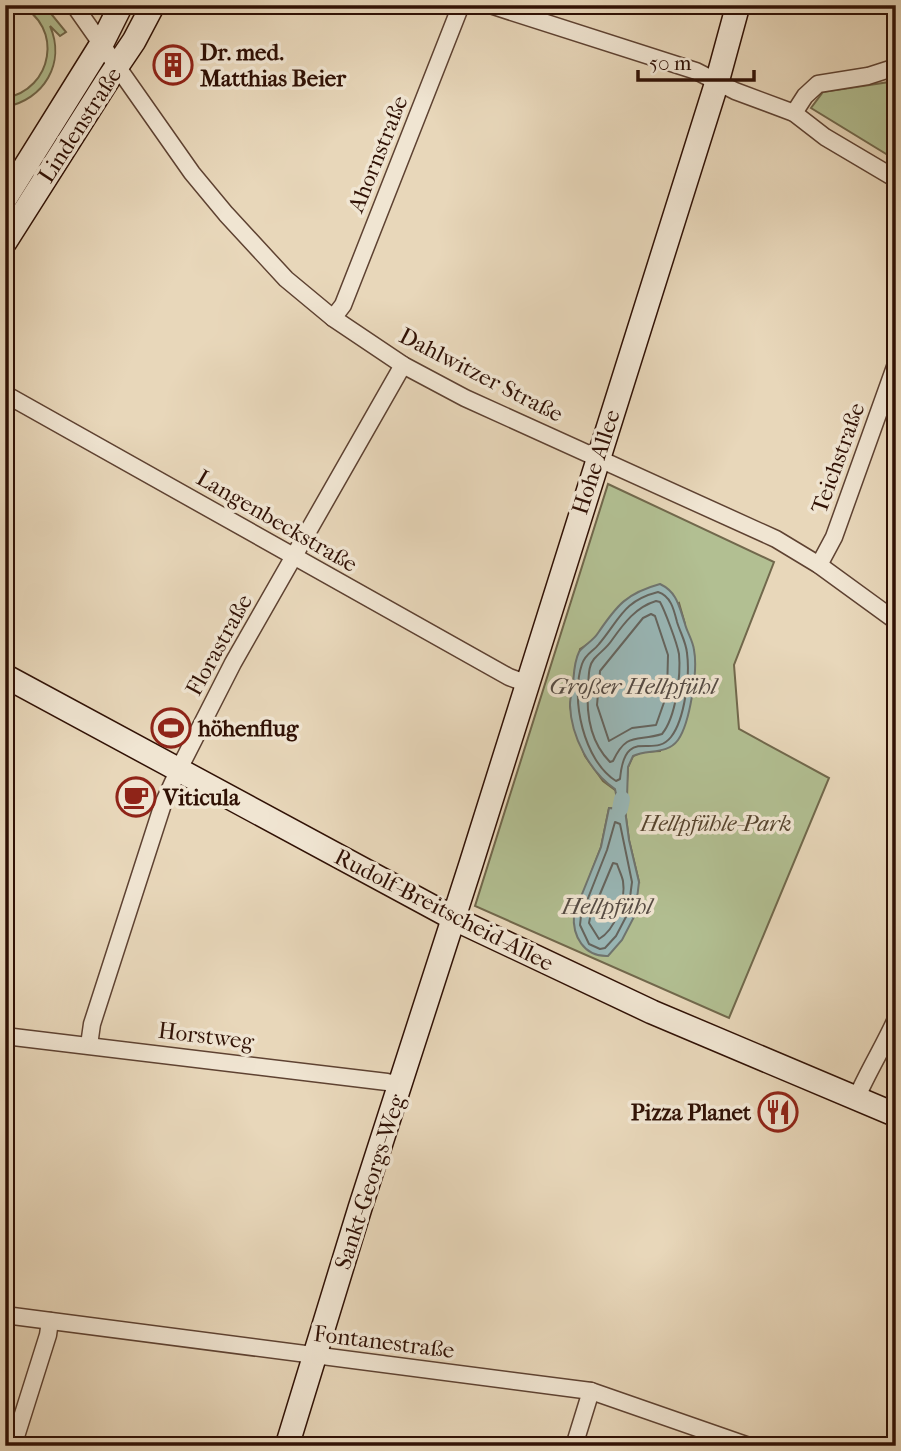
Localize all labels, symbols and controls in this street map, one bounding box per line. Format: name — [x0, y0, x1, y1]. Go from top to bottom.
scale bar — [638, 38, 754, 82]
place label: Dr. med. Matthias Beier — [200, 39, 347, 92]
building icon: Dr. med. Matthias Beier — [152, 44, 194, 86]
text: 50 m — [649, 51, 692, 75]
street label: Lindenstraße — [33, 62, 127, 188]
street label: Ahornstraße — [342, 92, 414, 217]
street label: Dahlwitzer Straße — [395, 322, 567, 428]
street label: Teichstraße — [806, 399, 870, 517]
street label: Hohe Allee — [566, 406, 626, 518]
street label: Langenbeckstraße — [192, 464, 362, 578]
street label: Florastraße — [180, 590, 258, 700]
water label: Großer Hellpfühl — [549, 672, 720, 700]
sports icon: höhenflug — [150, 707, 192, 749]
place label: höhenflug — [197, 715, 299, 742]
cafe icon: Viticula — [115, 776, 157, 818]
place label: Viticula — [162, 784, 241, 811]
park label: Hellpfühle-Park — [639, 810, 792, 837]
street label: Rudolf-Breitscheid-Allee — [330, 843, 558, 977]
water label: Hellpfühl — [561, 892, 655, 920]
street label: Horstweg — [157, 1017, 256, 1055]
street label: Sankt-Georgs-Weg — [329, 1091, 411, 1273]
restaurant icon: Pizza Planet — [757, 1091, 799, 1133]
place label: Pizza Planet — [631, 1099, 752, 1126]
street label: Fontanestraße — [312, 1320, 456, 1364]

